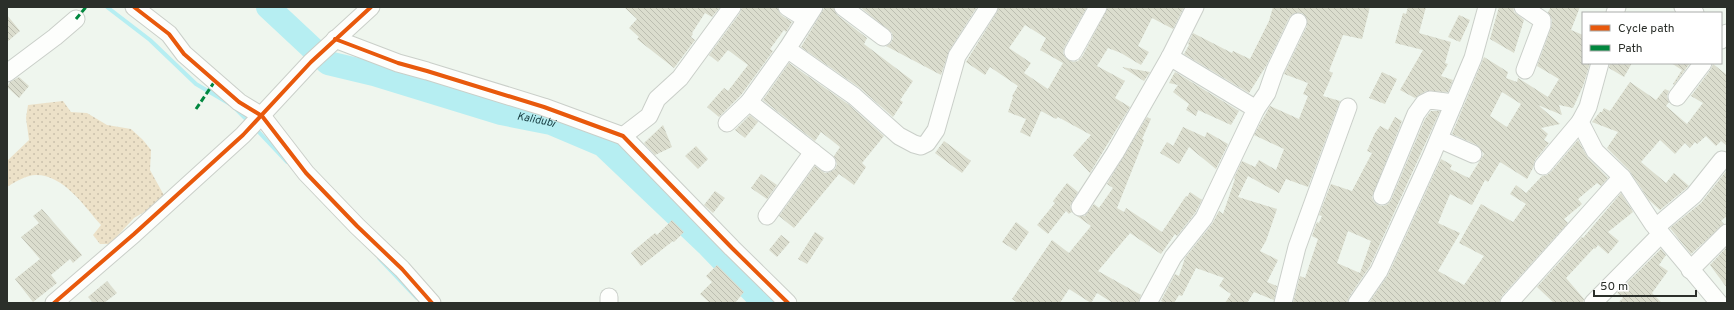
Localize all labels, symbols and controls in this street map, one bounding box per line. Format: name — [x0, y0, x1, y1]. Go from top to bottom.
legend — [1582, 12, 1722, 64]
text: Cycle path — [1618, 21, 1675, 37]
text: Path — [1618, 41, 1643, 57]
water label: Kalidubi — [516, 109, 559, 132]
scale bar — [1594, 272, 1696, 298]
text: 50 m — [1600, 279, 1628, 295]

